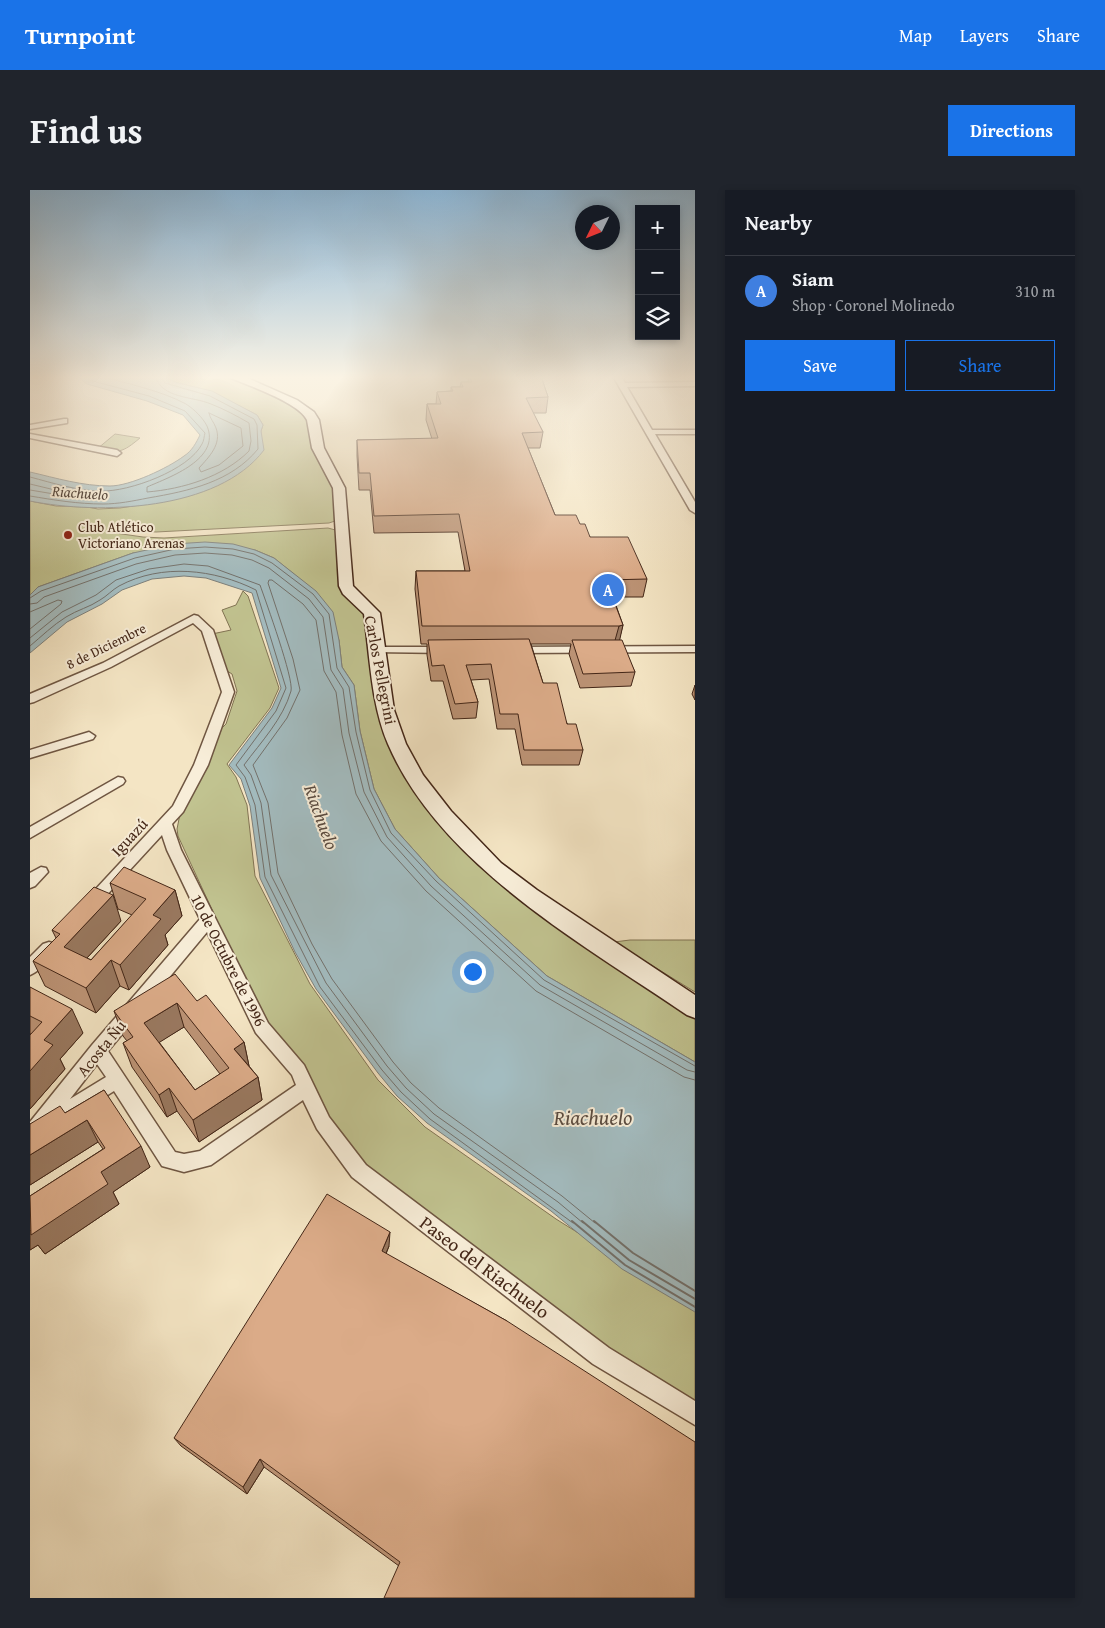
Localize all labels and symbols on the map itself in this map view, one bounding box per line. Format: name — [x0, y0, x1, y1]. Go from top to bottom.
north arrow — [575, 205, 620, 250]
water label: Riachuelo — [50, 480, 109, 505]
place label: Club Atlético Victoriano Arenas — [78, 517, 184, 553]
marker: Club Atlético Victoriano Arenas — [62, 529, 74, 541]
pin: A — [592, 571, 624, 609]
street label: Carlos Pellegrini — [359, 613, 403, 727]
street label: 8 de Diciembre — [63, 618, 150, 674]
water label: Riachuelo — [297, 780, 346, 853]
street label: Iguazú — [105, 812, 153, 862]
street label: 10 de Octubre de 1996 — [185, 890, 273, 1031]
your location — [460, 959, 486, 985]
street label: Acosta Ñu — [71, 1014, 132, 1082]
water label: Riachuelo — [553, 1102, 632, 1133]
street label: Paseo del Riachuelo — [414, 1209, 556, 1325]

